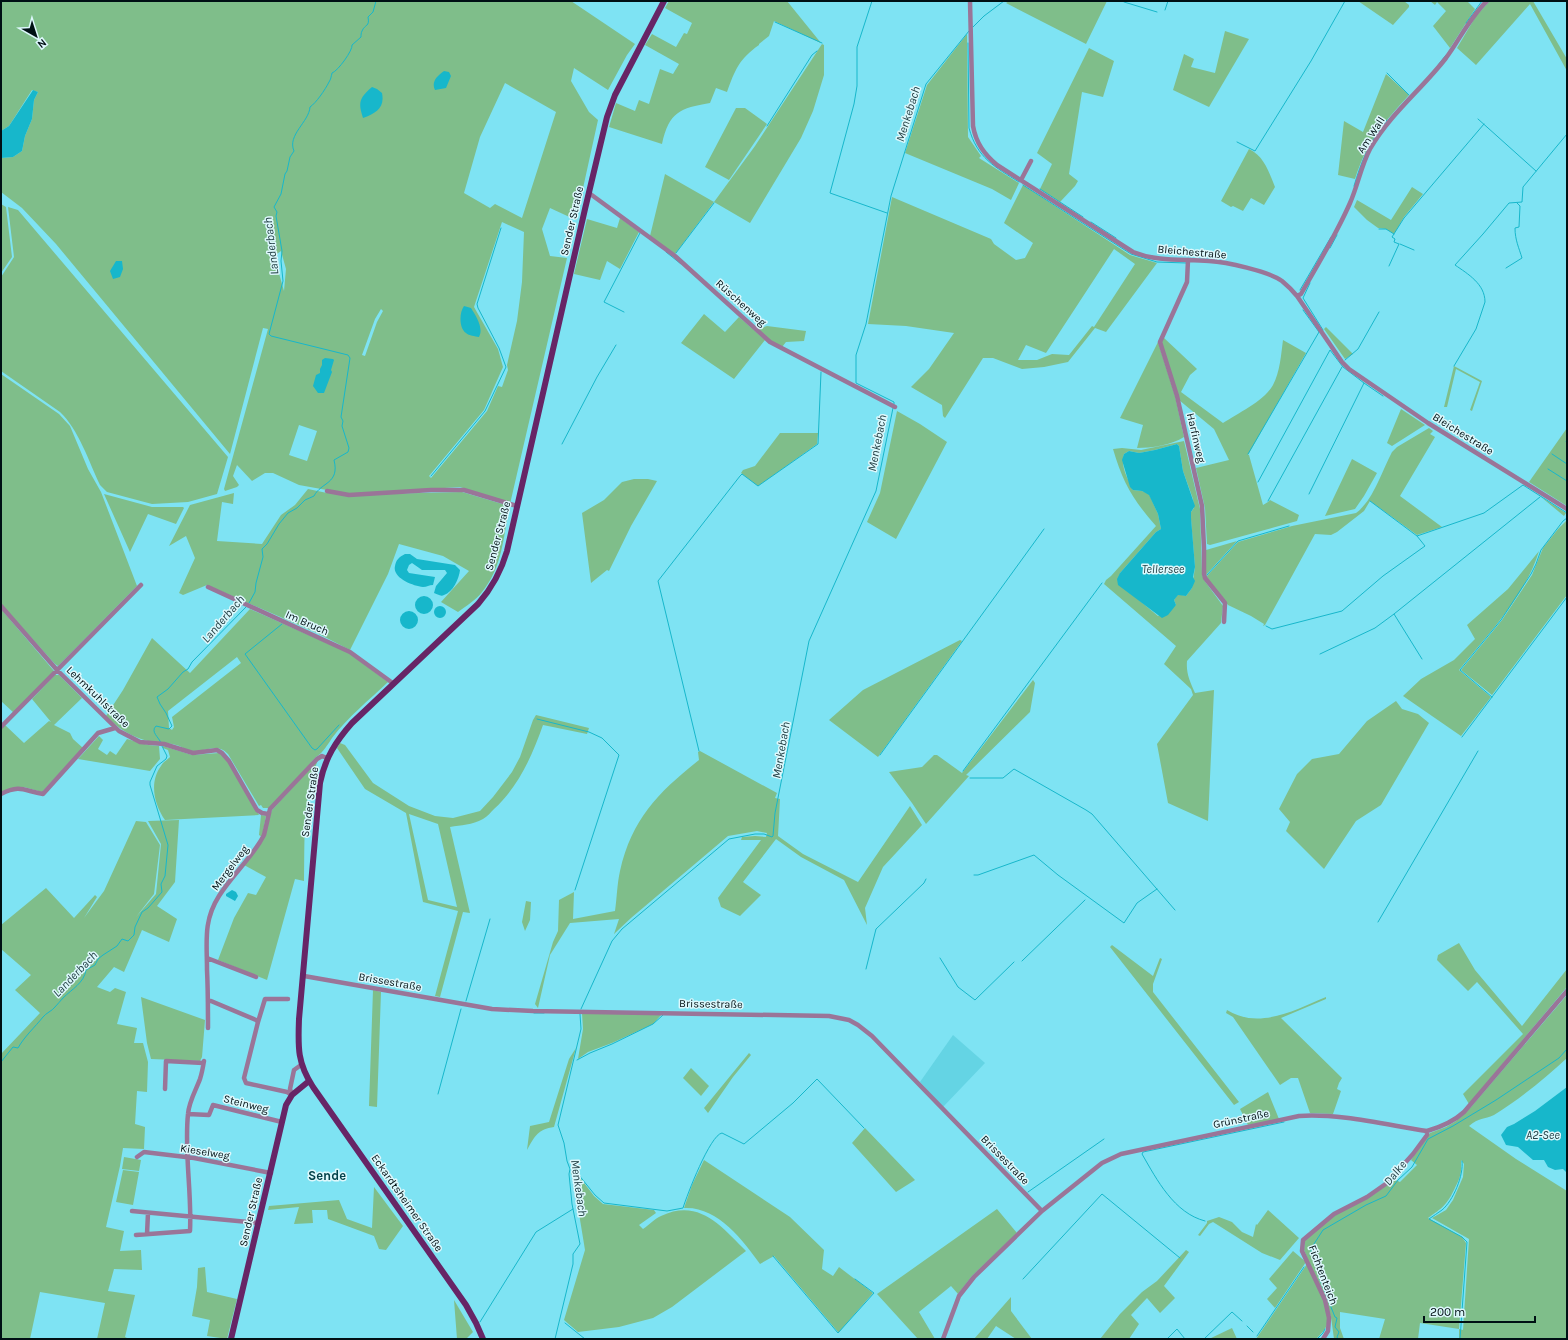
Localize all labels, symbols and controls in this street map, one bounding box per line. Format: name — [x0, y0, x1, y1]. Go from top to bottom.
north arrow — [16, 16, 56, 56]
text: N — [35, 36, 49, 51]
water label: Menkebach — [893, 85, 923, 143]
street label: Am Wall — [1354, 114, 1388, 156]
street label: Sender Straße — [558, 185, 586, 257]
water label: Landerbach — [261, 216, 281, 276]
street label: Bleichestraße — [1157, 243, 1227, 262]
street label: Rüschenweg — [713, 277, 770, 330]
street label: Bleichestraße — [1430, 410, 1496, 458]
street label: Harfinweg — [1184, 412, 1208, 465]
water label: Menkebach — [865, 414, 889, 472]
street label: Sender Straße — [483, 500, 514, 572]
water label: Tellersee — [1142, 562, 1185, 576]
water label: Landerbach — [199, 592, 247, 646]
street label: Im Bruch — [283, 608, 331, 638]
street label: Lehmkuhlstraße — [64, 664, 132, 731]
water label: Menkebach — [769, 721, 793, 779]
street label: Sender Straße — [299, 766, 321, 838]
street label: Mergelweg — [209, 842, 252, 893]
water label: Landerbach — [50, 948, 100, 1000]
street label: Brissestraße — [358, 970, 423, 994]
street label: Brissestraße — [679, 997, 743, 1011]
street label: Steinweg — [222, 1092, 271, 1116]
street label: Grünstraße — [1212, 1107, 1270, 1131]
water label: A2-See — [1526, 1128, 1560, 1142]
street label: Brissestraße — [978, 1133, 1032, 1188]
street label: Kieselweg — [179, 1142, 231, 1162]
street label: Eckardtsheimer Straße — [368, 1152, 446, 1254]
water label: Dalke — [1381, 1157, 1409, 1188]
water label: Menkebach — [568, 1159, 590, 1217]
district label: Sende — [308, 1168, 346, 1183]
street label: Sender Straße — [237, 1176, 265, 1248]
street label: Fichtenteich — [1306, 1243, 1340, 1307]
scale bar — [1424, 1298, 1535, 1324]
text: 200 m — [1430, 1305, 1465, 1319]

